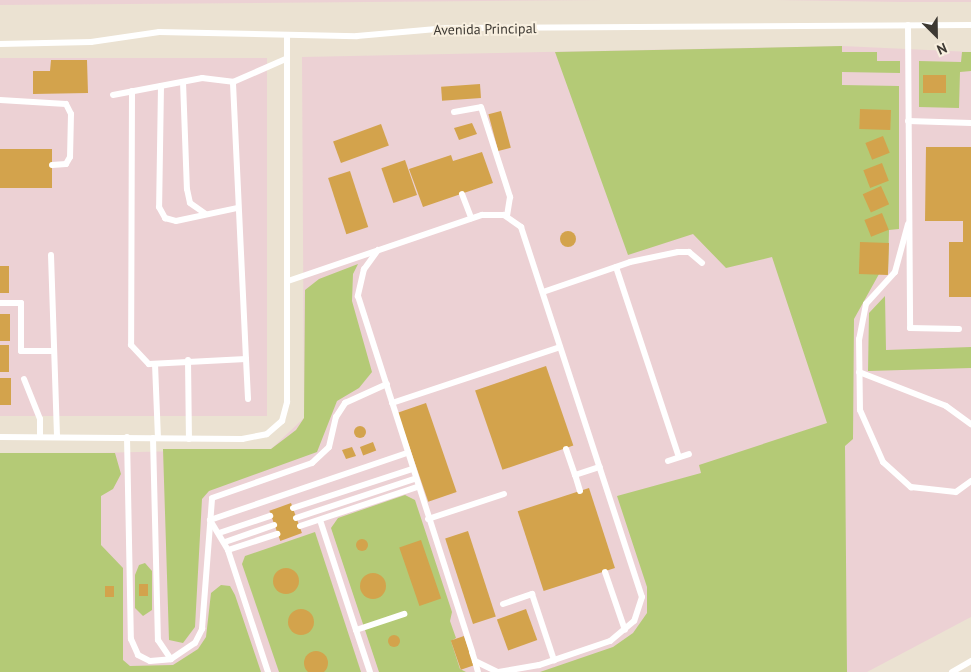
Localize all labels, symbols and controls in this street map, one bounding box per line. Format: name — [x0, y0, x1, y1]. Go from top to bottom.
north arrow — [911, 10, 961, 60]
street label: Avenida Principal — [433, 20, 537, 38]
text: N — [934, 39, 950, 59]

